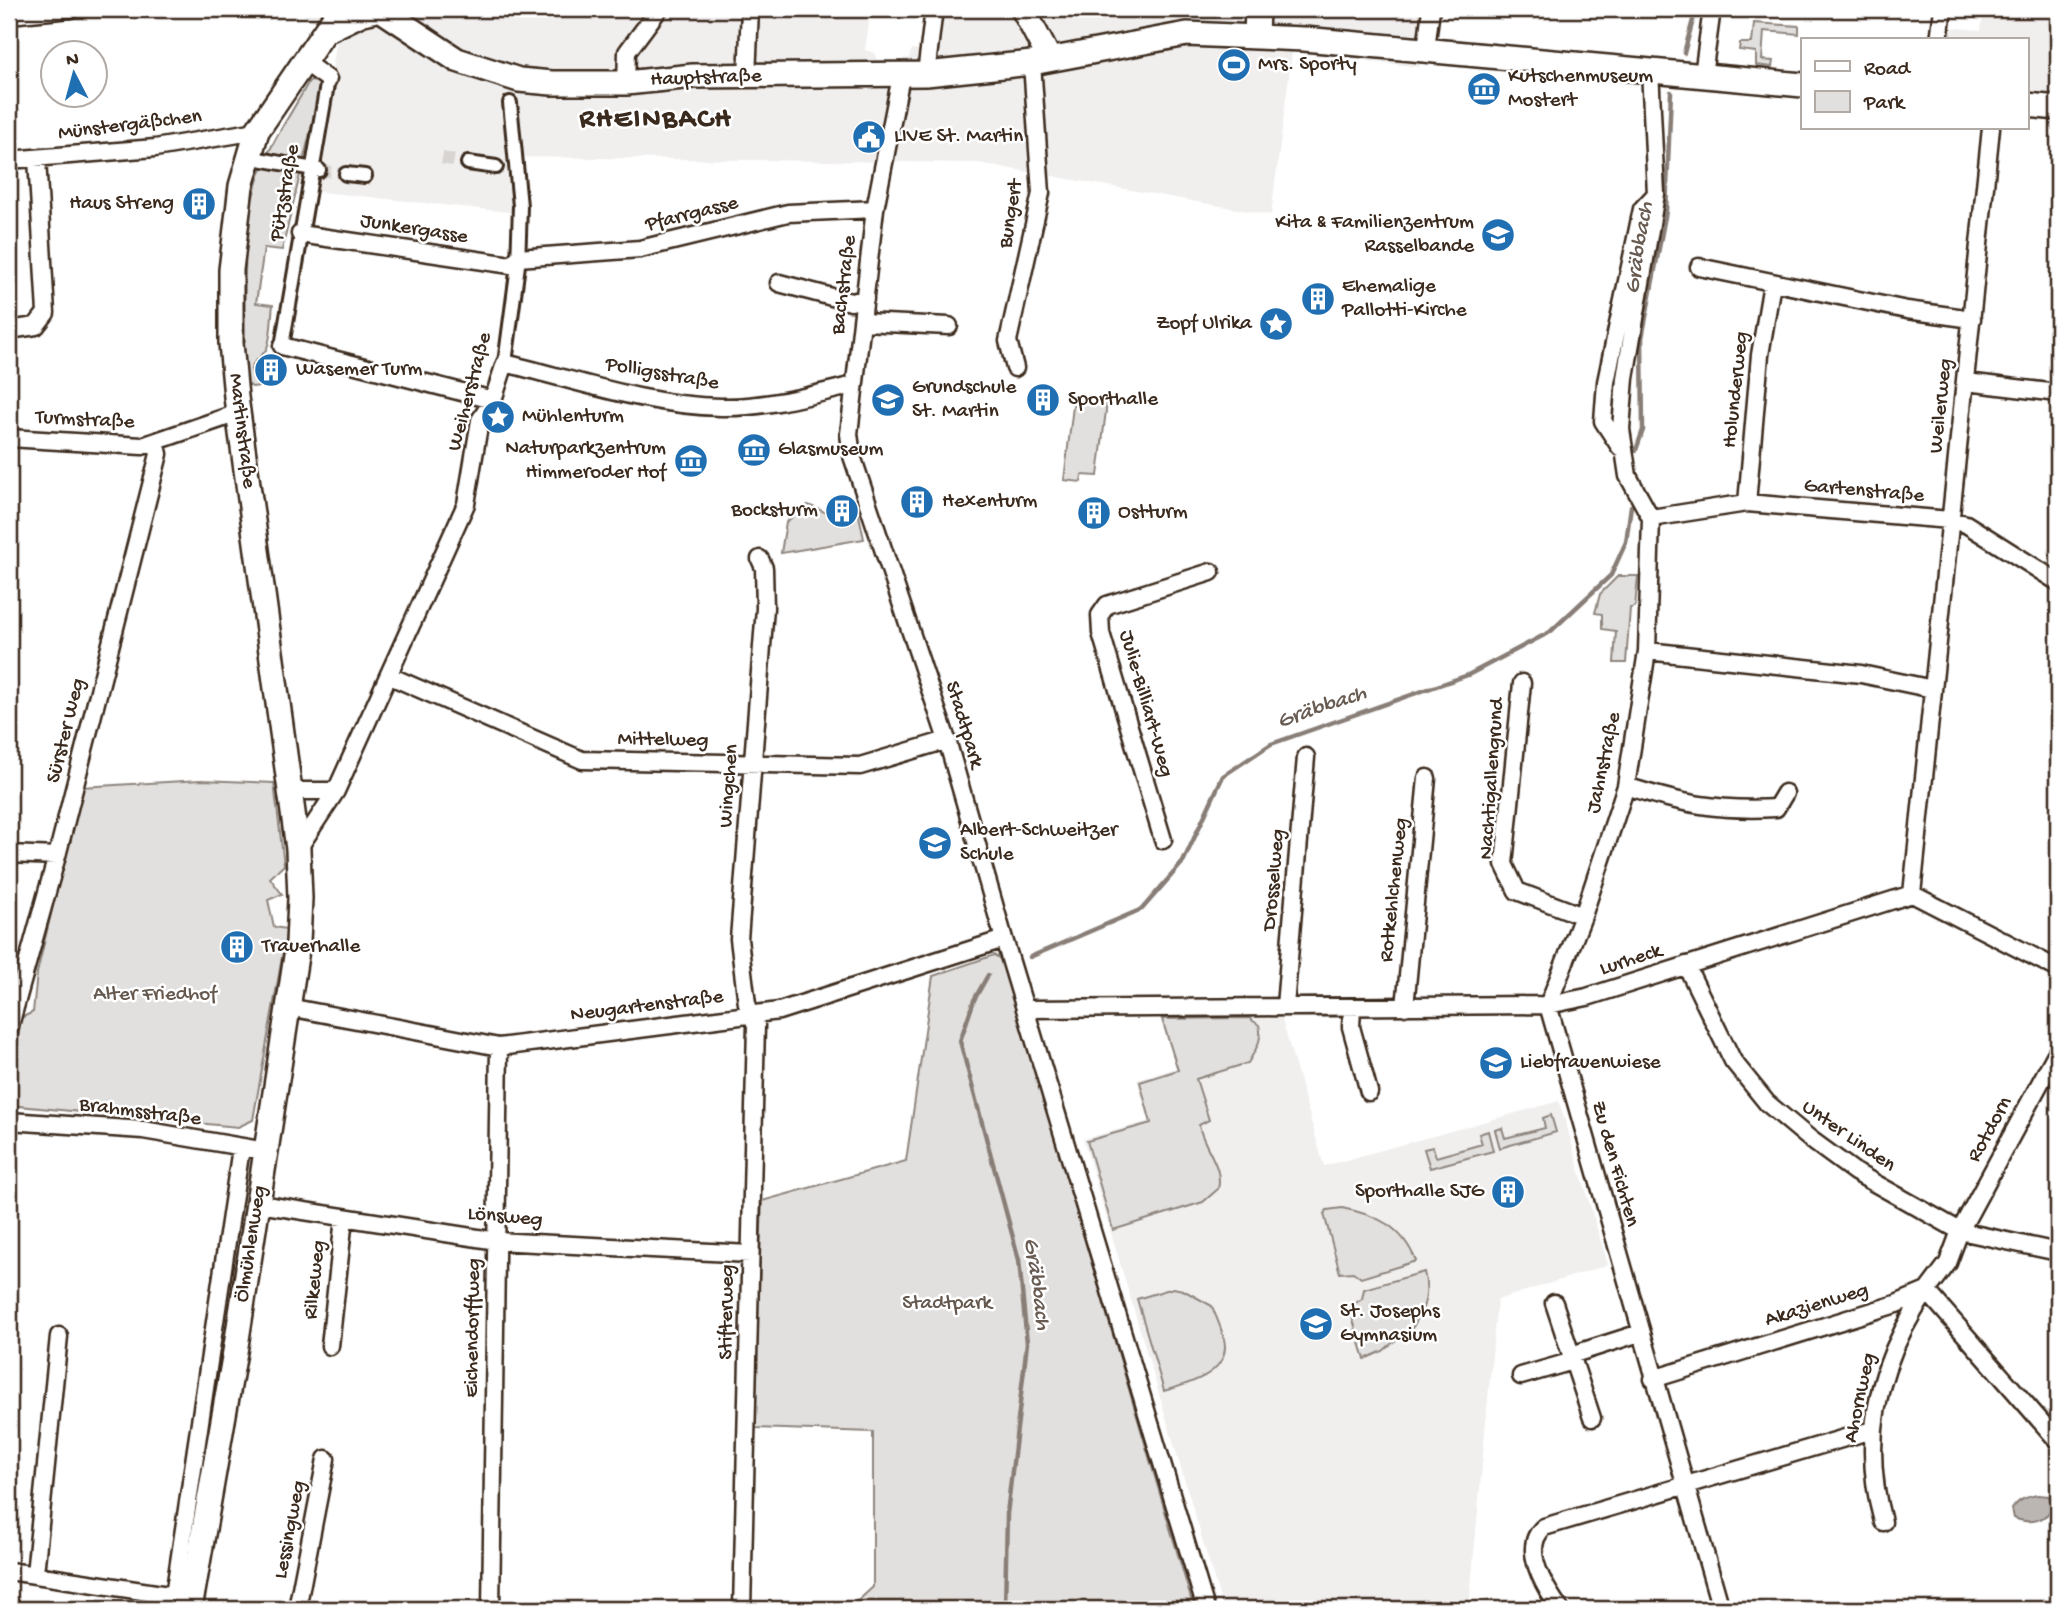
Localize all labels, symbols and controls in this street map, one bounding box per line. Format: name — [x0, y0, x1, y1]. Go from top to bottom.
north arrow — [38, 38, 108, 108]
legend — [1801, 38, 2028, 130]
sports icon: Mrs. Sporty — [1215, 46, 1253, 84]
text: N — [65, 48, 80, 73]
place label: Mrs. Sporty — [1258, 53, 1357, 78]
text: Road — [1864, 58, 1912, 83]
street label: Hauptstraße — [650, 65, 763, 93]
place label: Kutschenmuseum Mostert — [1508, 65, 1653, 114]
museum icon: Kutschenmuseum Mostert — [1465, 70, 1503, 108]
text: Park — [1863, 92, 1907, 117]
district label: RHEINBACH — [578, 104, 733, 137]
street label: Münstergäßchen — [57, 105, 203, 147]
public building icon: LIVE St. Martin — [850, 118, 888, 156]
place label: LIVE St. Martin — [894, 125, 1023, 150]
street label: Pützstraße — [265, 141, 307, 245]
street label: Bungert — [994, 175, 1030, 251]
building icon: Haus Streng — [180, 185, 218, 223]
street label: Pfarrgasse — [642, 191, 742, 239]
place label: Haus Streng — [69, 192, 174, 217]
water label: Gräbbach — [1619, 200, 1661, 296]
street label: Junkergasse — [358, 209, 471, 251]
place label: Kita & Familienzentrum Rasselbande — [1275, 211, 1475, 260]
school or university icon: Kita & Familienzentrum Rasselbande — [1479, 216, 1517, 254]
street label: Bachstraße — [826, 233, 864, 337]
place label: Ehemalige Pallotti-Kirche — [1341, 275, 1468, 324]
building icon: Ehemalige Pallotti-Kirche — [1299, 280, 1337, 318]
place icon: Zopf Ulrika — [1257, 305, 1295, 343]
place label: Zopf Ulrika — [1156, 312, 1253, 337]
street label: Weiherstraße — [443, 329, 499, 454]
street label: Holunderweg — [1718, 330, 1756, 449]
building icon: Wasemer Turm — [252, 351, 290, 389]
street label: Polligsstraße — [602, 353, 722, 397]
street label: Weilerweg — [1925, 357, 1959, 455]
place label: Wasemer Turm — [296, 358, 423, 383]
street label: Martinstraße — [222, 372, 261, 491]
place label: Grundschule St. Martin — [912, 376, 1017, 425]
school or university icon: Grundschule St. Martin — [869, 381, 907, 419]
building icon: Sporthalle — [1024, 381, 1062, 419]
place label: Sporthalle — [1068, 388, 1159, 413]
place icon: Mühlenturm — [479, 398, 517, 436]
place label: Mühlenturm — [522, 405, 624, 430]
street label: Turmstraße — [34, 406, 136, 436]
museum icon: Glasmuseum — [735, 431, 773, 469]
place label: Naturparkzentrum Himmeroder Hof — [505, 437, 668, 486]
place label: Glasmuseum — [778, 438, 883, 463]
museum icon: Naturparkzentrum Himmeroder Hof — [672, 442, 710, 480]
street label: Gartenstraße — [1803, 474, 1926, 510]
building icon: Hexenturm — [898, 483, 936, 521]
place label: Hexenturm — [942, 490, 1038, 515]
building icon: Bocksturm — [823, 492, 861, 530]
building icon: Ostturm — [1075, 494, 1113, 532]
place label: Bocksturm — [730, 499, 818, 524]
place label: Ostturm — [1118, 501, 1188, 526]
street label: Julie-Billiart-Weg — [1112, 628, 1178, 780]
street label: Sürster Weg — [42, 676, 92, 786]
street label: Stadtpark — [938, 678, 989, 774]
water label: Gräbbach — [1274, 680, 1371, 736]
street label: Nachtigallengrund — [1475, 696, 1511, 861]
street label: Jahnstraße — [1582, 709, 1628, 816]
street label: Mittelweg — [617, 728, 709, 754]
street label: Wingchen — [715, 743, 745, 829]
street label: Rotkehlchenweg — [1375, 817, 1415, 963]
place label: Albert-Schweitzer Schule — [960, 819, 1119, 868]
school or university icon: Albert-Schweitzer Schule — [916, 824, 954, 862]
street label: Drosselweg — [1258, 828, 1292, 934]
building icon: Trauerhalle — [218, 928, 256, 966]
place label: Trauerhalle — [261, 935, 361, 960]
street label: Lurheck — [1597, 938, 1668, 983]
park label: Alter Friedhof — [93, 983, 218, 1008]
street label: Neugartenstraße — [569, 985, 726, 1029]
school or university icon: Liebfrauenwiese — [1477, 1044, 1515, 1082]
place label: Liebfrauenwiese — [1520, 1051, 1662, 1076]
street label: Brahmsstraße — [77, 1093, 204, 1133]
street label: Rotdorn — [1963, 1093, 2019, 1167]
street label: Unter Linden — [1796, 1095, 1900, 1179]
street label: Zu den Fichten — [1584, 1098, 1644, 1230]
building icon: Sporthalle SJG — [1489, 1173, 1527, 1211]
place label: Sporthalle SJG — [1355, 1180, 1485, 1205]
street label: Ölmühlenweg — [230, 1184, 274, 1304]
street label: Lönsweg — [466, 1202, 544, 1234]
water label: Gräbbach — [1016, 1236, 1056, 1332]
street label: Rilkeweg — [299, 1239, 333, 1321]
street label: Eichendorffweg — [460, 1258, 488, 1398]
street label: Stifterweg — [715, 1264, 741, 1360]
street label: Akazienweg — [1762, 1278, 1872, 1334]
park label: Stadtpark — [902, 1292, 994, 1317]
place label: St. Josephs Gymnasium — [1340, 1300, 1441, 1349]
school or university icon: St. Josephs Gymnasium — [1297, 1305, 1335, 1343]
street label: Ahornweg — [1839, 1351, 1883, 1445]
street label: Lessingweg — [269, 1479, 313, 1581]

